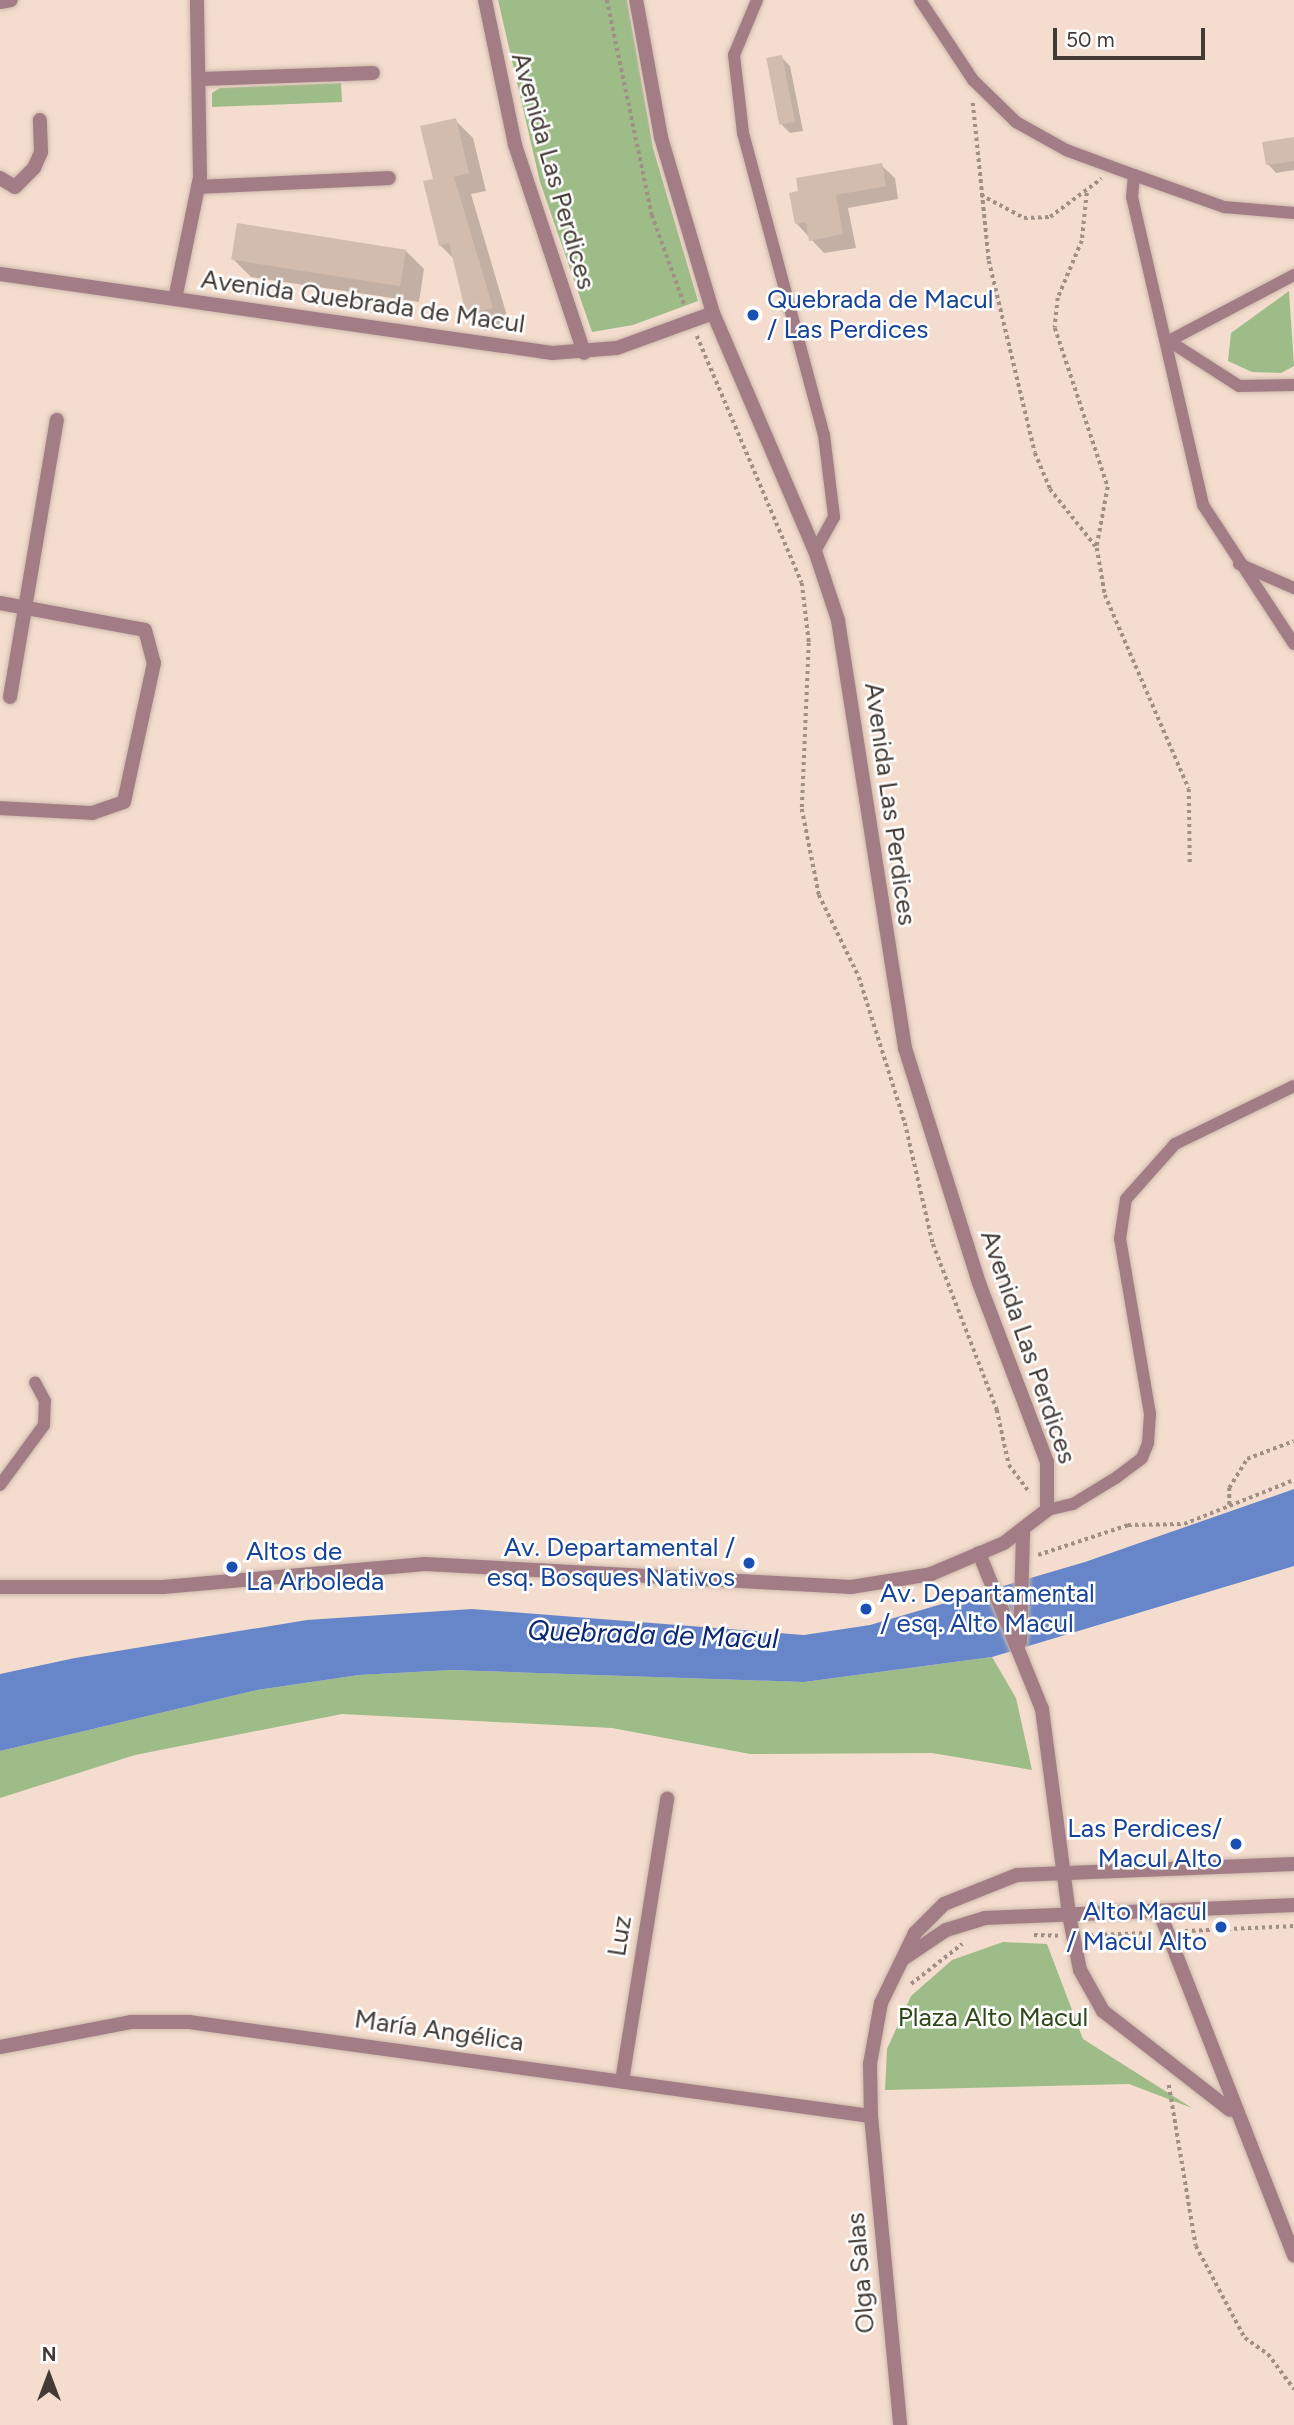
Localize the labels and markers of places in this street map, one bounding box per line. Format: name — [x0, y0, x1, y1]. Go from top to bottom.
place label: Quebrada de Macul / Las Perdices — [767, 284, 994, 346]
marker: Quebrada de Macul / Las Perdices — [745, 307, 761, 323]
place label: Av. Departamental / esq. Bosques Nativos — [487, 1532, 735, 1594]
place label: Altos de La Arboleda — [246, 1536, 384, 1598]
marker: Av. Departamental / esq. Bosques Nativos — [741, 1555, 757, 1571]
marker: Altos de La Arboleda — [224, 1559, 240, 1575]
place label: Av. Departamental / esq. Alto Macul — [880, 1578, 1095, 1640]
marker: Av. Departamental / esq. Alto Macul — [858, 1601, 874, 1617]
place label: Las Perdices/ Macul Alto — [1067, 1813, 1222, 1874]
marker: Las Perdices/ Macul Alto — [1228, 1836, 1244, 1852]
place label: Alto Macul / Macul Alto — [1066, 1896, 1207, 1958]
marker: Alto Macul / Macul Alto — [1213, 1919, 1229, 1935]

